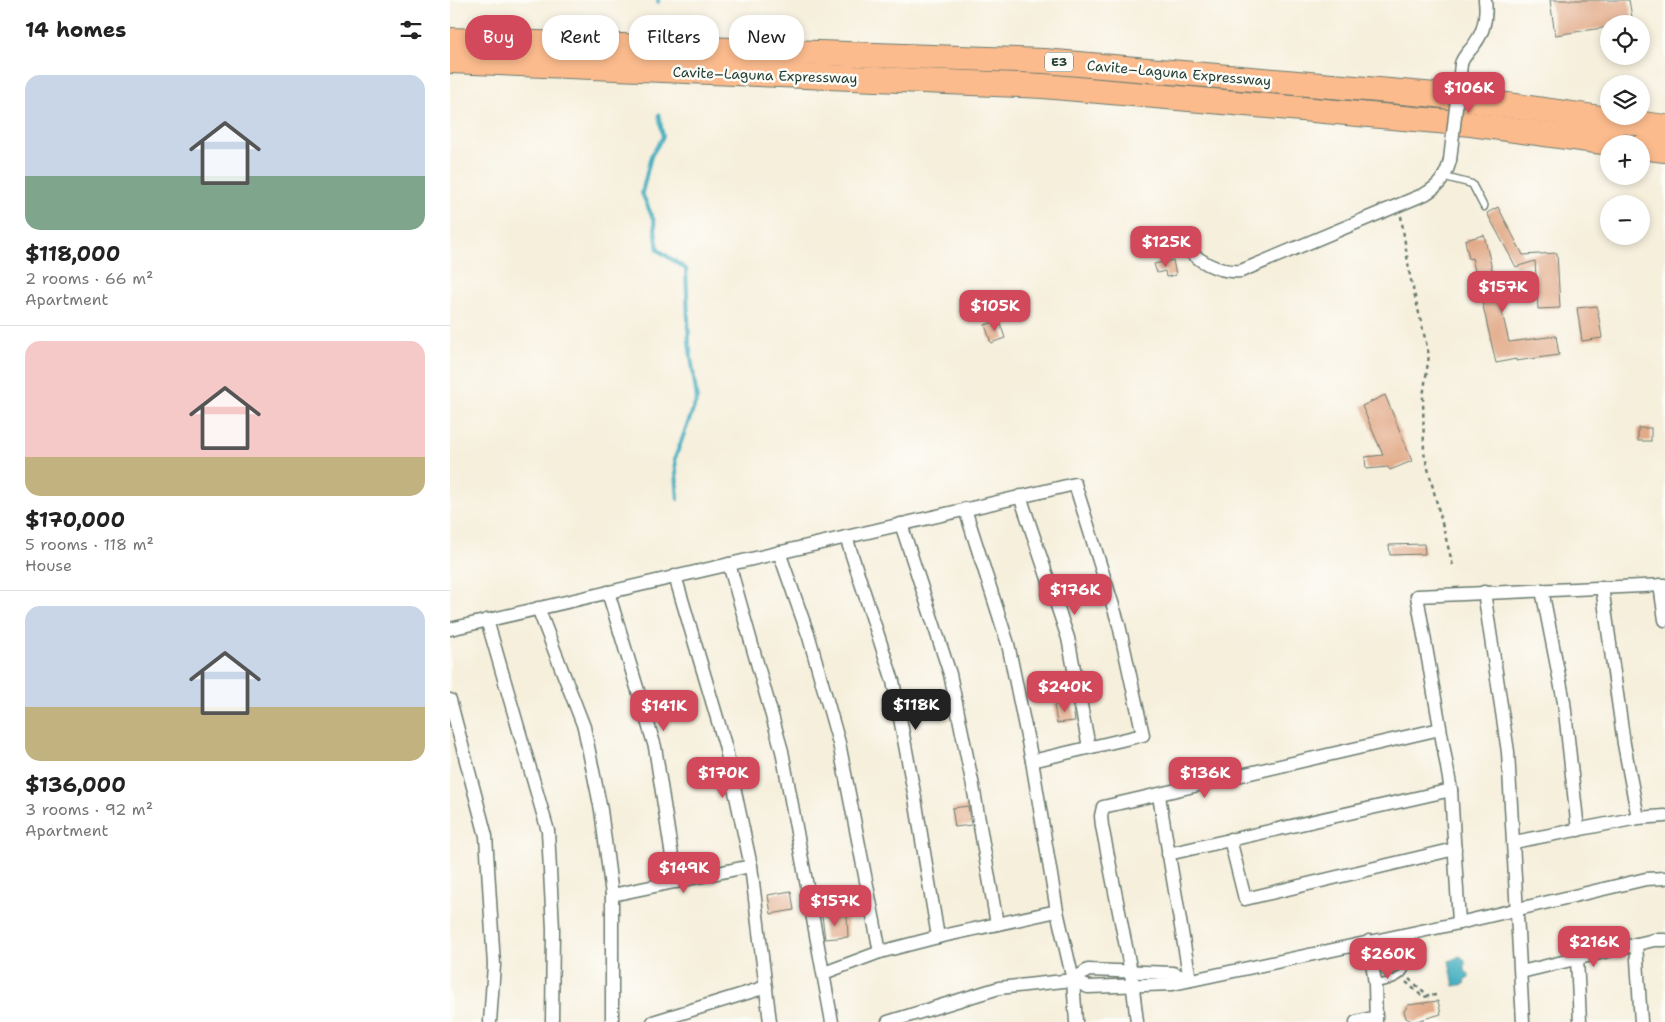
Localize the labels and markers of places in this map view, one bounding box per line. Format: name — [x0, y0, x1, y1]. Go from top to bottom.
pin: $106K — [1434, 72, 1504, 114]
pin: $125K — [1131, 226, 1201, 268]
pin: $157K — [1468, 270, 1538, 313]
pin: $105K — [960, 290, 1030, 332]
pin: $176K — [1040, 574, 1110, 616]
pin: $240K — [1030, 670, 1100, 713]
pin: $118K — [881, 688, 951, 731]
pin: $141K — [629, 690, 699, 732]
pin: $170K — [688, 756, 758, 799]
pin: $136K — [1170, 756, 1240, 799]
pin: $149K — [649, 852, 719, 894]
pin: $157K — [800, 884, 870, 927]
pin: $216K — [1559, 926, 1629, 968]
pin: $260K — [1353, 938, 1423, 980]

